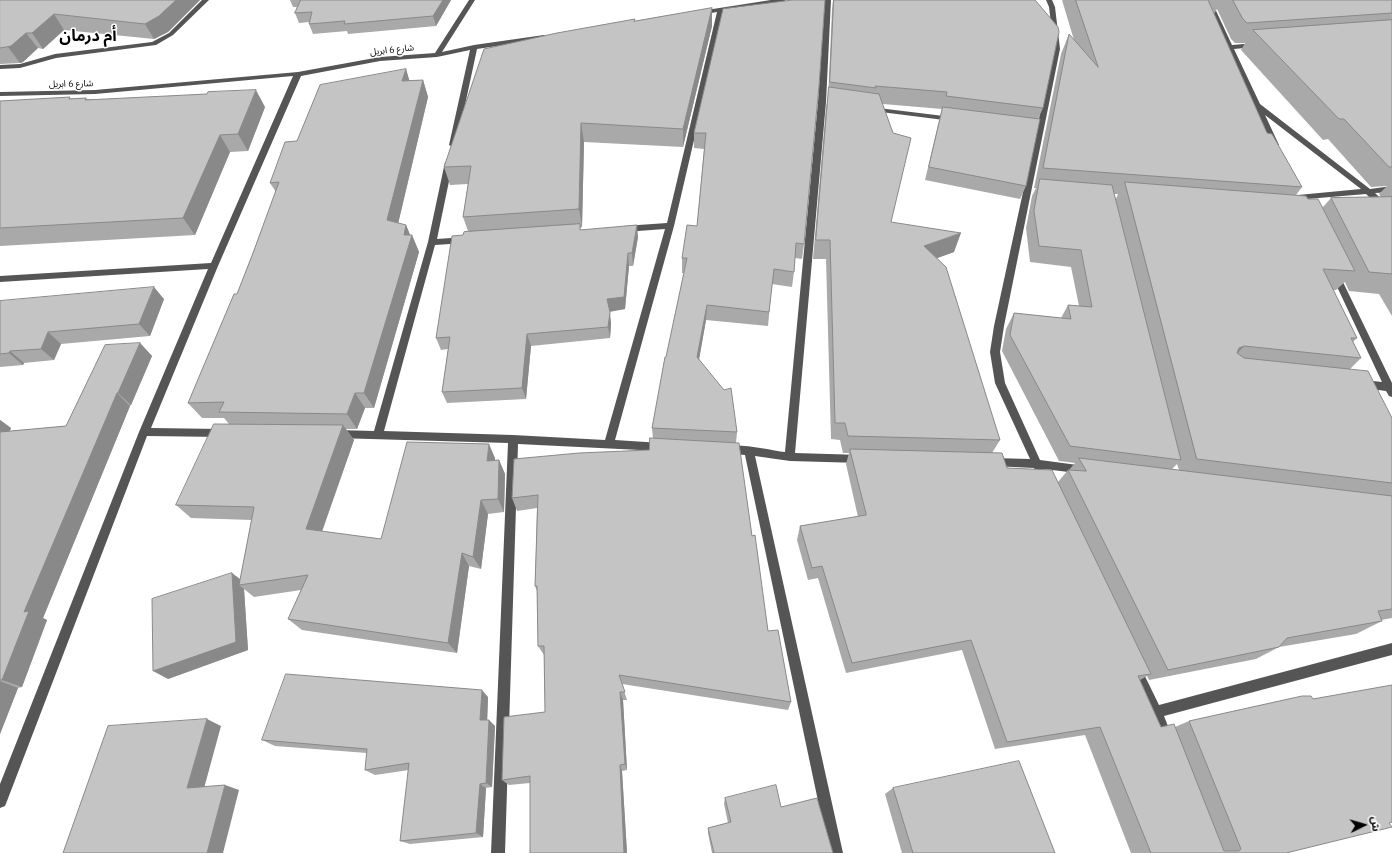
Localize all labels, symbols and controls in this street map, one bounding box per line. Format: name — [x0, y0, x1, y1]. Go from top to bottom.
district label: أم درمان — [59, 26, 117, 46]
street label: شارع 6 ابريل — [369, 42, 415, 58]
street label: شارع 6 ابريل — [49, 78, 93, 90]
north arrow — [1344, 805, 1384, 845]
text: ش — [1368, 816, 1384, 832]

